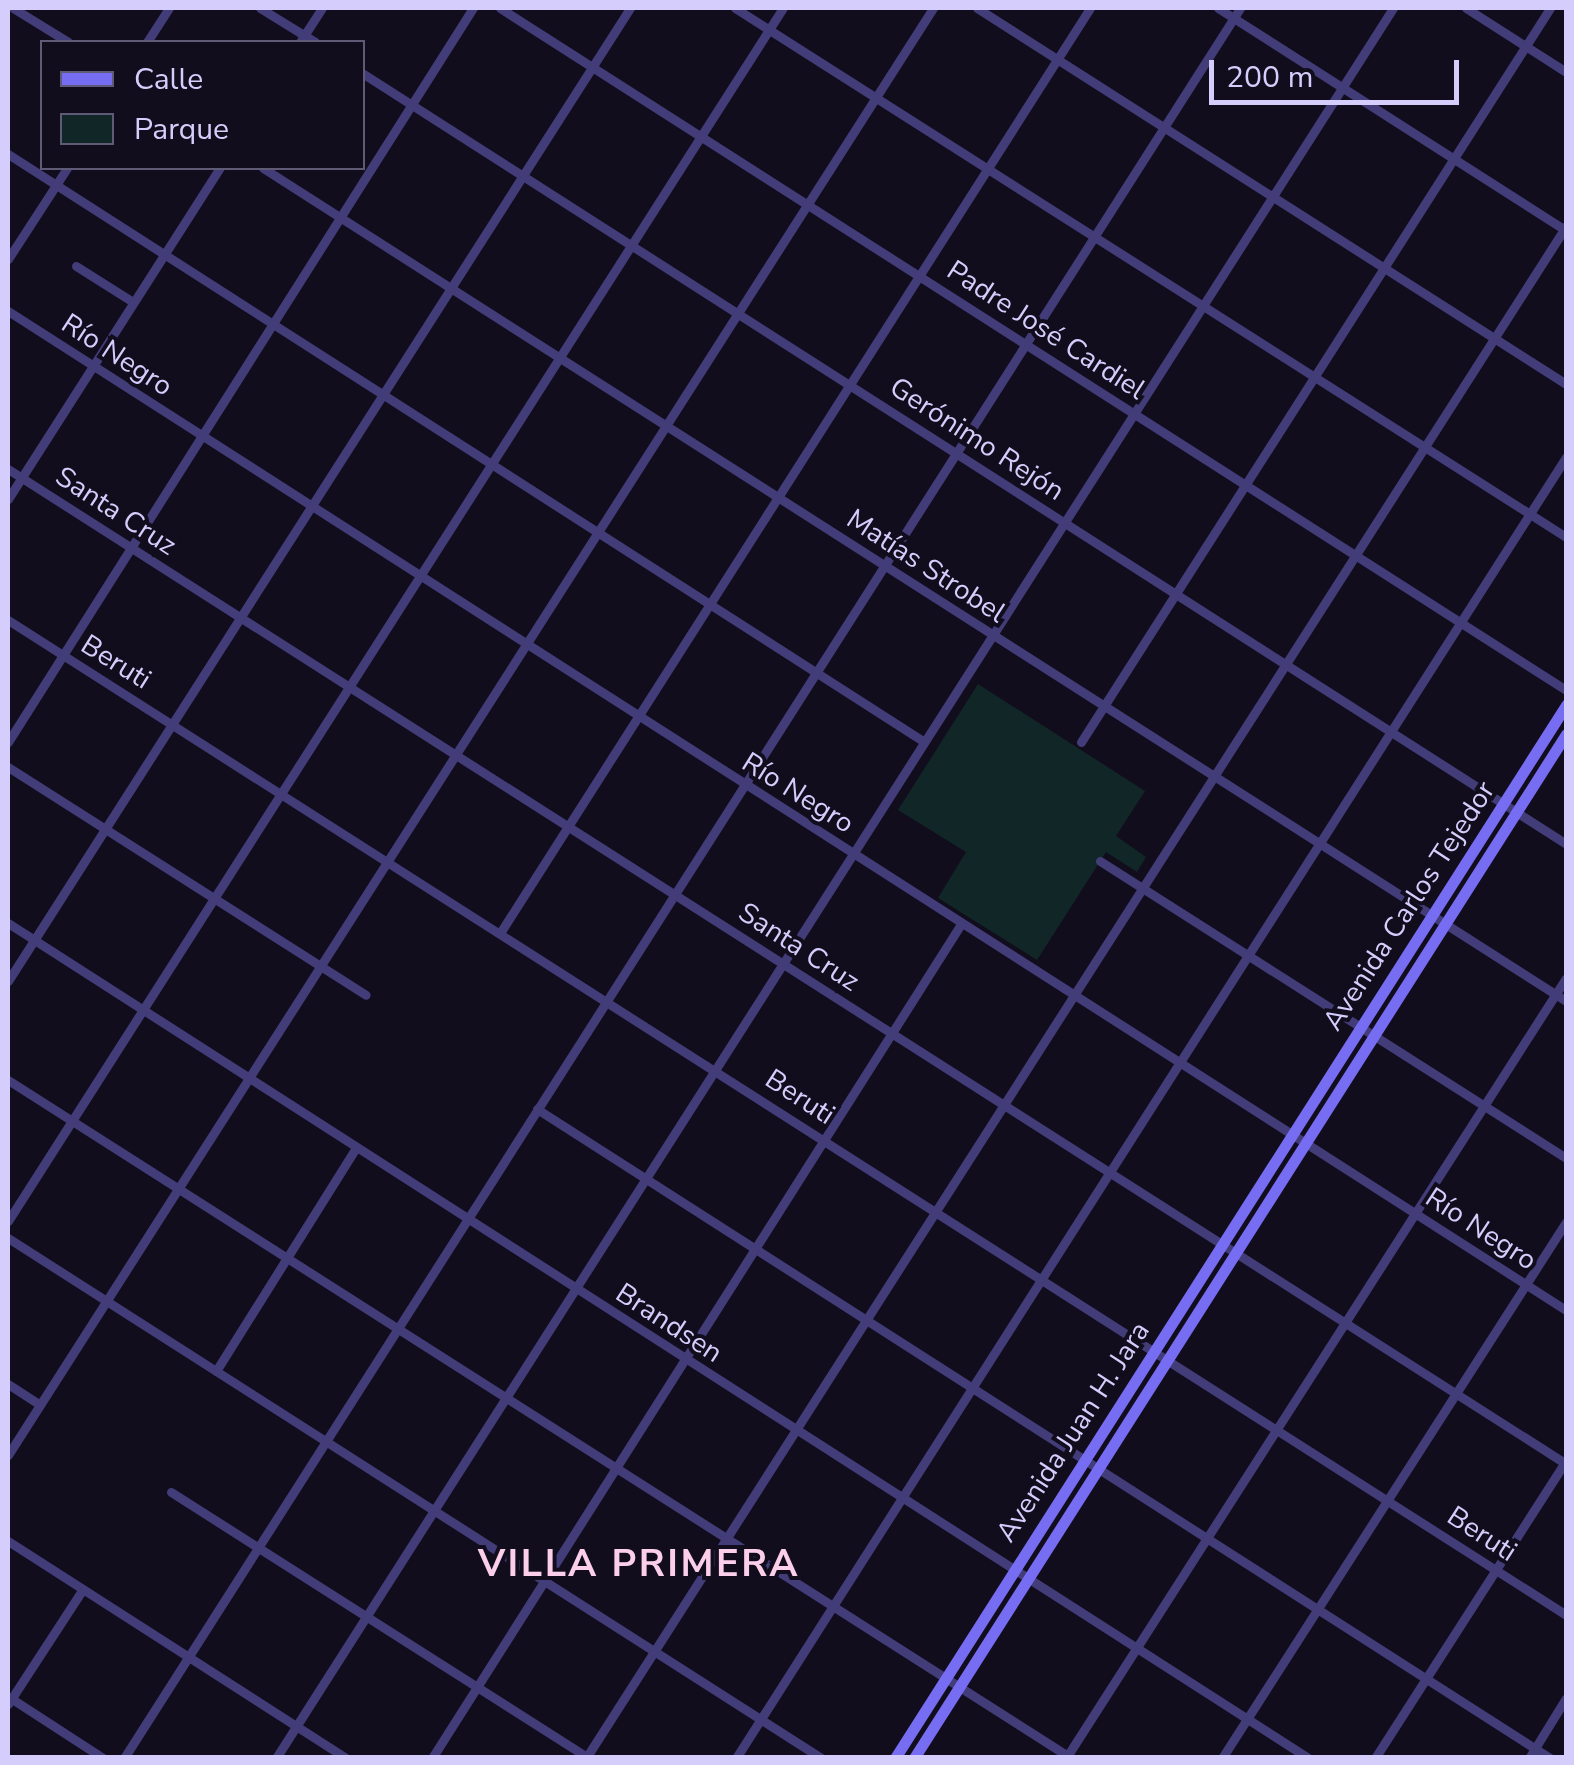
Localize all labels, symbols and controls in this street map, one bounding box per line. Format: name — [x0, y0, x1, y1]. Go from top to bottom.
legend — [40, 40, 365, 170]
scale bar — [1214, 40, 1464, 102]
text: 200 m — [1226, 57, 1313, 98]
text: Calle — [134, 59, 203, 100]
text: Parque — [134, 109, 229, 150]
street label: Padre José Cardiel — [941, 253, 1151, 407]
street label: Río Negro — [55, 307, 179, 403]
street label: Gerónimo Rejón — [883, 370, 1071, 508]
street label: Santa Cruz — [49, 460, 183, 562]
street label: Matías Strobel — [840, 502, 1012, 630]
street label: Beruti — [75, 628, 157, 696]
street label: Río Negro — [736, 746, 860, 840]
street label: Avenida Carlos Tejedor — [1316, 775, 1502, 1037]
street label: Santa Cruz — [732, 896, 866, 998]
street label: Beruti — [759, 1062, 841, 1132]
street label: Río Negro — [1419, 1181, 1543, 1277]
street label: Brandsen — [609, 1276, 729, 1370]
street label: Avenida Juan H. Jara — [989, 1316, 1157, 1548]
street label: Beruti — [1441, 1499, 1523, 1569]
district label: VILLA PRIMERA — [478, 1541, 800, 1587]

